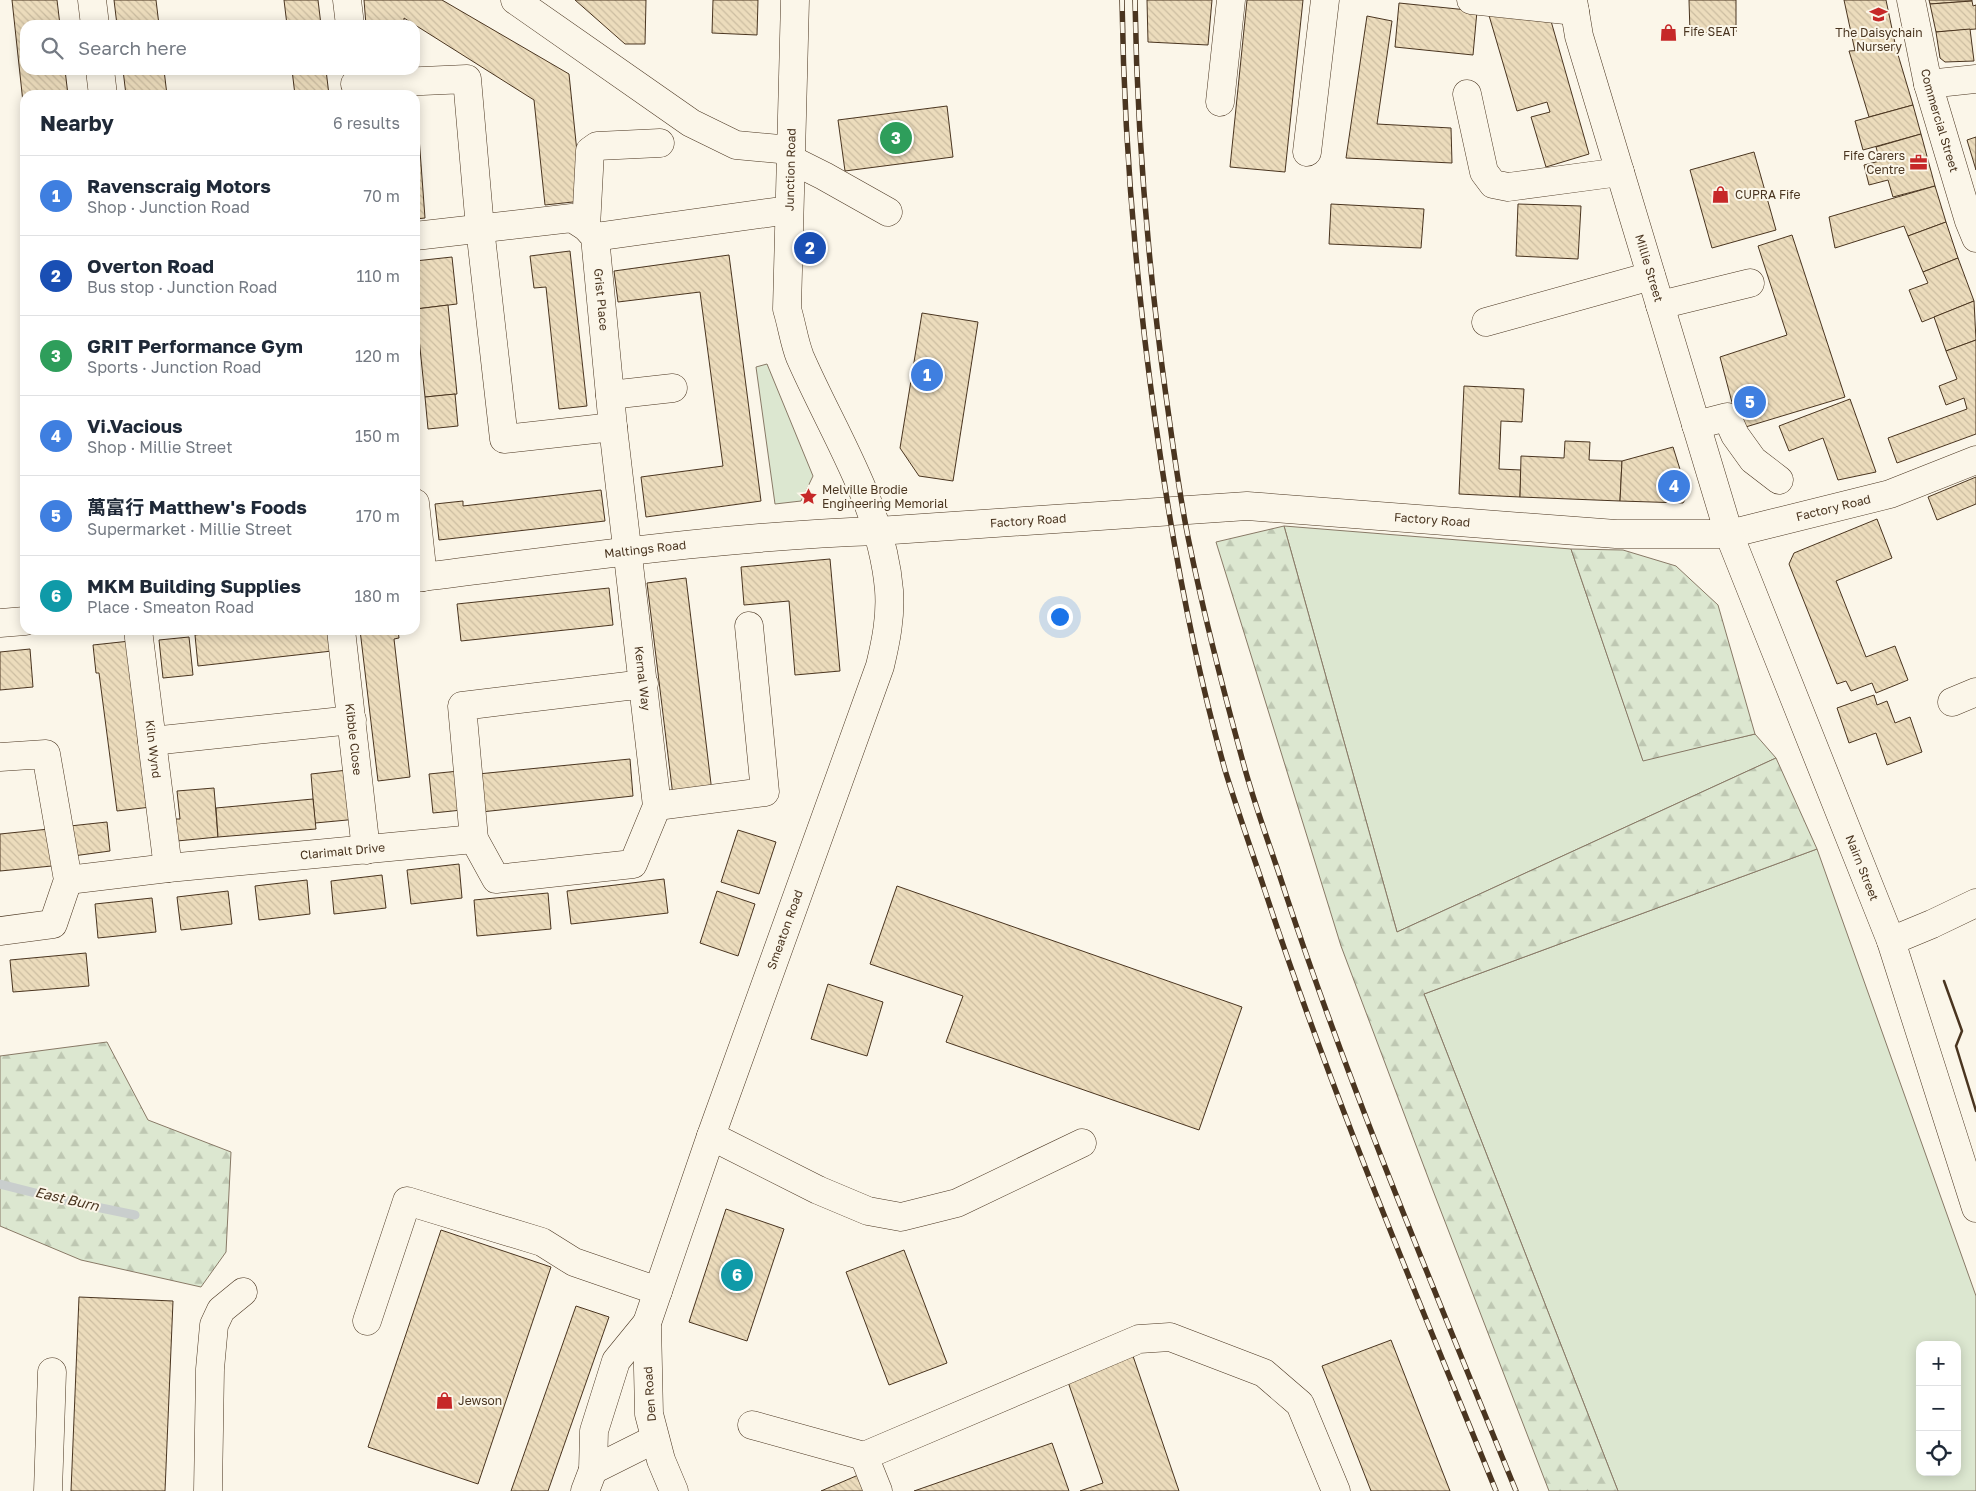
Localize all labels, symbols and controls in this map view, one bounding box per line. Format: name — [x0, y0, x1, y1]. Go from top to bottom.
school or university icon: The Daisychain Nursery — [1869, 4, 1889, 24]
search box — [20, 20, 420, 75]
shop icon: Fife SEAT — [1659, 22, 1679, 42]
place label: Fife SEAT — [1683, 24, 1738, 39]
place label: The Daisychain Nursery — [1835, 25, 1923, 54]
icon: search — [38, 34, 66, 62]
text: Search here — [78, 36, 187, 59]
street label: Commercial Street — [1918, 67, 1962, 174]
text: Nearby — [40, 110, 114, 136]
text: 6 results — [333, 113, 400, 133]
pin: 3 — [880, 119, 912, 157]
street label: Junction Road — [782, 128, 799, 211]
place label: Fife Carers Centre — [1843, 148, 1905, 177]
office icon: Fife Carers Centre — [1909, 153, 1929, 173]
text: Ravenscraig Motors — [87, 174, 271, 197]
shop icon: CUPRA Fife — [1711, 185, 1731, 205]
text: 1 — [52, 186, 60, 206]
text: 70 m — [363, 186, 400, 206]
place label: CUPRA Fife — [1735, 187, 1801, 202]
text: Shop · Junction Road — [87, 197, 250, 217]
pin: 2 — [794, 229, 826, 267]
street label: Millie Street — [1632, 232, 1667, 304]
text: Overton Road — [87, 254, 214, 277]
text: 2 — [51, 266, 61, 286]
text: 110 m — [356, 266, 400, 286]
street label: Grist Place — [591, 268, 612, 331]
text: Bus stop · Junction Road — [87, 277, 277, 297]
text: GRIT Performance Gym — [87, 334, 303, 357]
text: 3 — [51, 346, 61, 366]
text: 120 m — [355, 346, 400, 366]
pin: 1 — [911, 356, 943, 394]
text: Sports · Junction Road — [87, 357, 261, 377]
pin: 5 — [1734, 383, 1766, 421]
text: Vi.Vacious — [87, 414, 183, 437]
text: 4 — [51, 426, 61, 446]
text: 150 m — [355, 426, 400, 446]
text: Shop · Millie Street — [87, 437, 233, 457]
pin: 4 — [1658, 467, 1690, 505]
place label: Melville Brodie Engineering Memorial — [822, 482, 948, 511]
place icon: Melville Brodie Engineering Memorial — [798, 487, 818, 507]
street label: Factory Road — [1794, 491, 1872, 524]
text: 萬富行 Matthew's Foods — [87, 495, 307, 518]
text: 5 — [51, 506, 61, 526]
text: 170 m — [356, 506, 400, 526]
street label: Factory Road — [1393, 509, 1471, 530]
street label: Factory Road — [989, 510, 1067, 530]
text: Supermarket · Millie Street — [87, 519, 292, 539]
street label: Maltings Road — [603, 537, 687, 561]
text: MKM Building Supplies — [87, 574, 301, 597]
text: 6 — [51, 586, 61, 606]
text: 180 m — [354, 586, 400, 606]
text: Place · Smeaton Road — [87, 597, 254, 617]
your location — [1047, 604, 1073, 630]
street label: Kernal Way — [631, 645, 654, 712]
street label: Kibble Close — [342, 702, 365, 776]
street label: Kiln Wynd — [142, 719, 165, 779]
street label: Nairn Street — [1843, 833, 1882, 903]
street label: Clarimalt Drive — [299, 839, 386, 862]
street label: Smeaton Road — [763, 888, 806, 972]
water label: East Burn — [34, 1183, 102, 1214]
pin: 6 — [721, 1256, 753, 1294]
map controls — [1916, 1341, 1961, 1476]
button: + — [1916, 1341, 1961, 1386]
street label: Den Road — [640, 1366, 659, 1422]
button: − — [1916, 1386, 1961, 1431]
shop icon: Jewson — [434, 1391, 454, 1411]
place label: Jewson — [458, 1393, 502, 1408]
button: locate — [1916, 1431, 1961, 1476]

